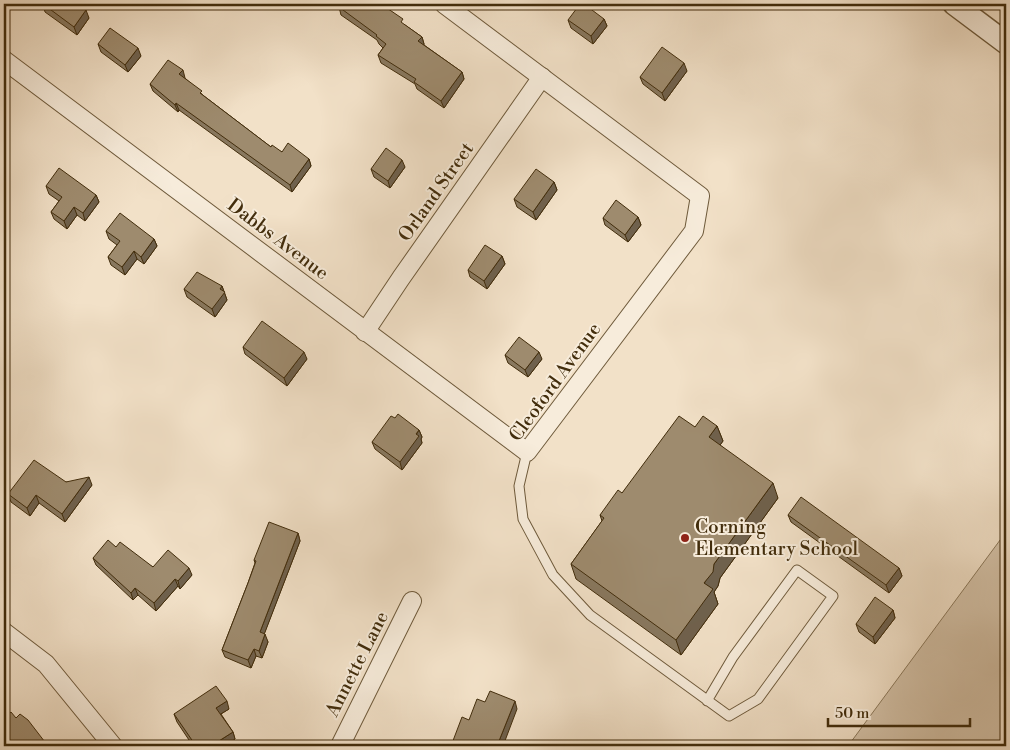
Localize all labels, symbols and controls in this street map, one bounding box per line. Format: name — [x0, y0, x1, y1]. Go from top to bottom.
street label: Orland Street — [393, 138, 479, 246]
street label: Dabbs Avenue — [222, 193, 334, 285]
street label: Cleoford Avenue — [504, 318, 606, 446]
place label: Corning Elementary School — [695, 515, 859, 561]
marker: Corning Elementary School — [679, 532, 691, 544]
street label: Annette Lane — [320, 607, 394, 722]
scale bar — [828, 695, 970, 727]
text: 50 m — [835, 704, 869, 723]

